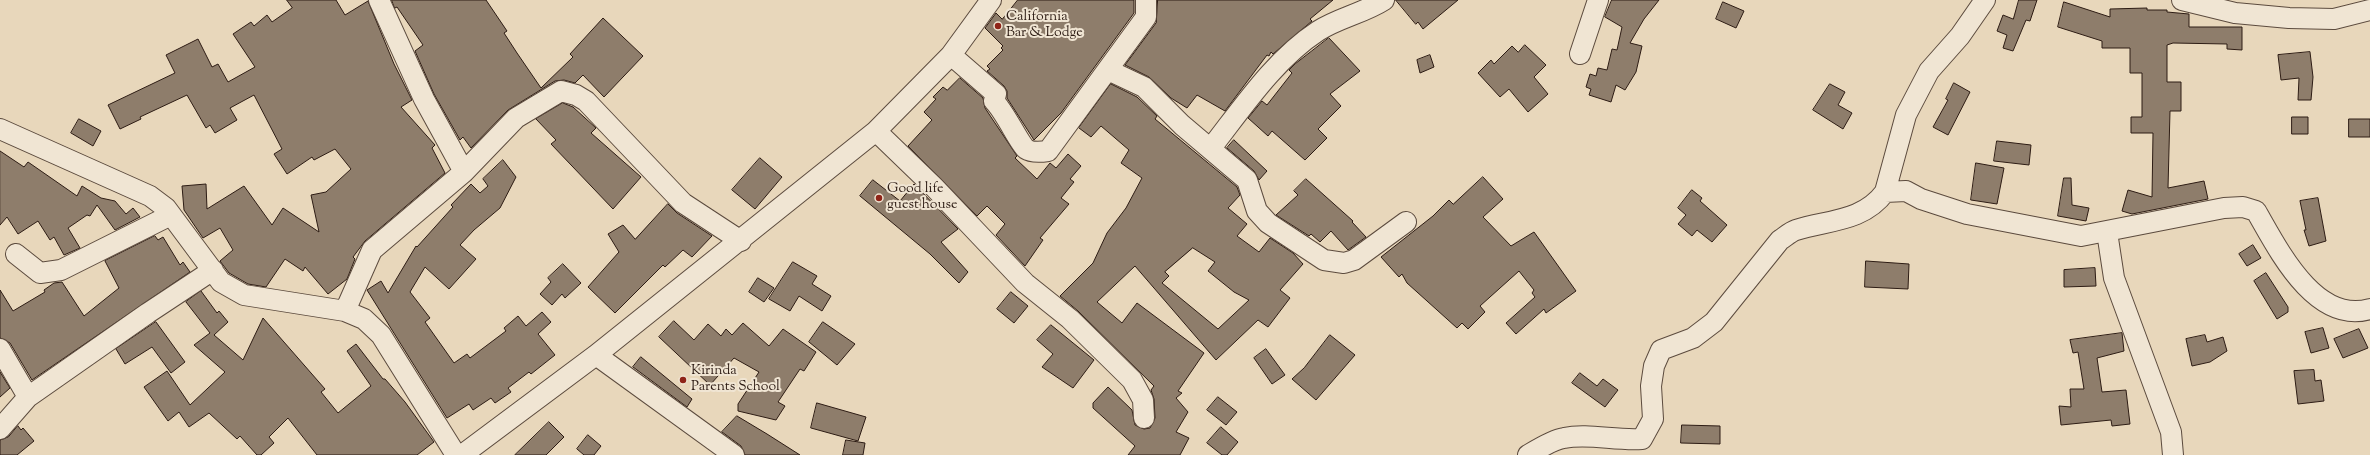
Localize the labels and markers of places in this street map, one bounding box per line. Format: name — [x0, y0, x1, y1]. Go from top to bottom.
place label: California Bar & Lodge — [1006, 10, 1083, 42]
marker: California Bar & Lodge — [993, 21, 1003, 31]
place label: Good life guest house — [887, 182, 958, 214]
marker: Good life guest house — [874, 193, 884, 203]
place label: Kirinda Parents School — [691, 364, 780, 396]
marker: Kirinda Parents School — [678, 375, 688, 385]

